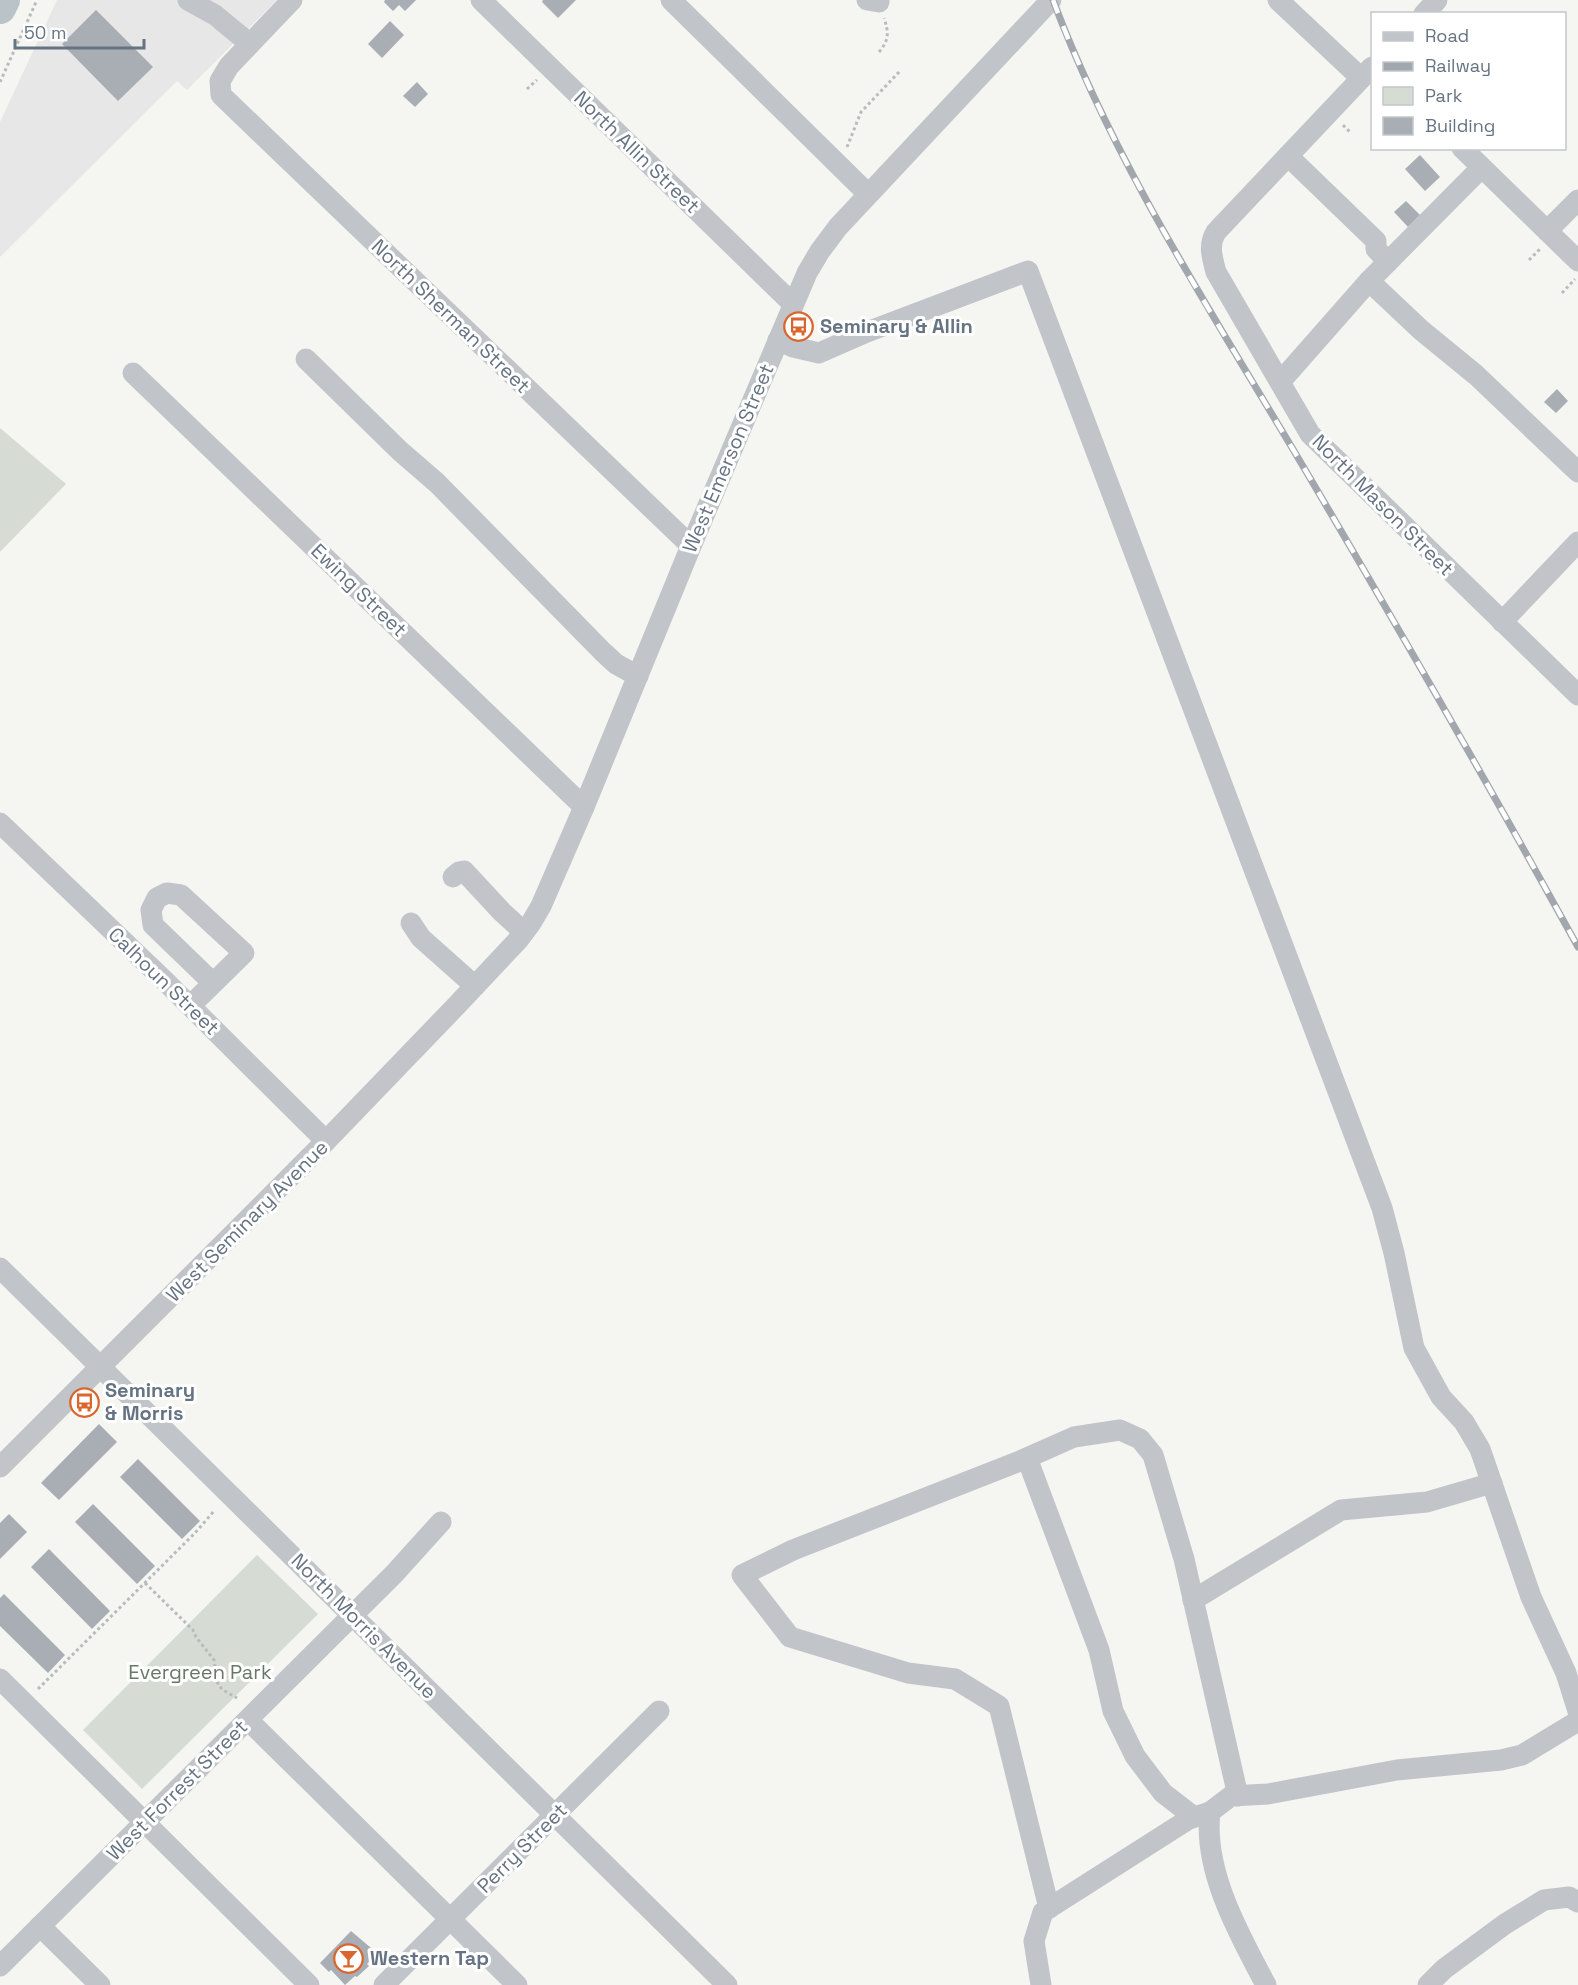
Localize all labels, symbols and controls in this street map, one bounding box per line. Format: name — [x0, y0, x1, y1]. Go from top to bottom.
scale bar — [15, 12, 144, 50]
legend — [1371, 12, 1566, 150]
text: 50 m — [24, 21, 66, 44]
text: Road — [1425, 24, 1469, 47]
text: Railway — [1425, 54, 1491, 77]
text: Park — [1425, 84, 1463, 107]
street label: North Allin Street — [569, 85, 705, 219]
text: Building — [1425, 114, 1495, 137]
street label: North Sherman Street — [366, 233, 536, 399]
bus stop icon: Seminary & Allin — [783, 310, 815, 342]
place label: Seminary & Allin — [820, 313, 973, 339]
street label: West Emerson Street — [676, 360, 780, 556]
street label: North Mason Street — [1307, 429, 1459, 581]
street label: Ewing Street — [306, 538, 412, 642]
street label: Calhoun Street — [103, 921, 225, 1041]
street label: West Seminary Avenue — [160, 1134, 334, 1308]
place label: Seminary & Morris — [105, 1377, 195, 1426]
bus stop icon: Seminary & Morris — [68, 1386, 100, 1418]
street label: North Morris Avenue — [286, 1548, 442, 1704]
park label: Evergreen Park — [128, 1659, 272, 1685]
street label: West Forrest Street — [101, 1714, 253, 1866]
street label: Perry Street — [471, 1797, 573, 1899]
bar icon: Western Tap — [333, 1942, 365, 1974]
place label: Western Tap — [370, 1945, 489, 1971]

